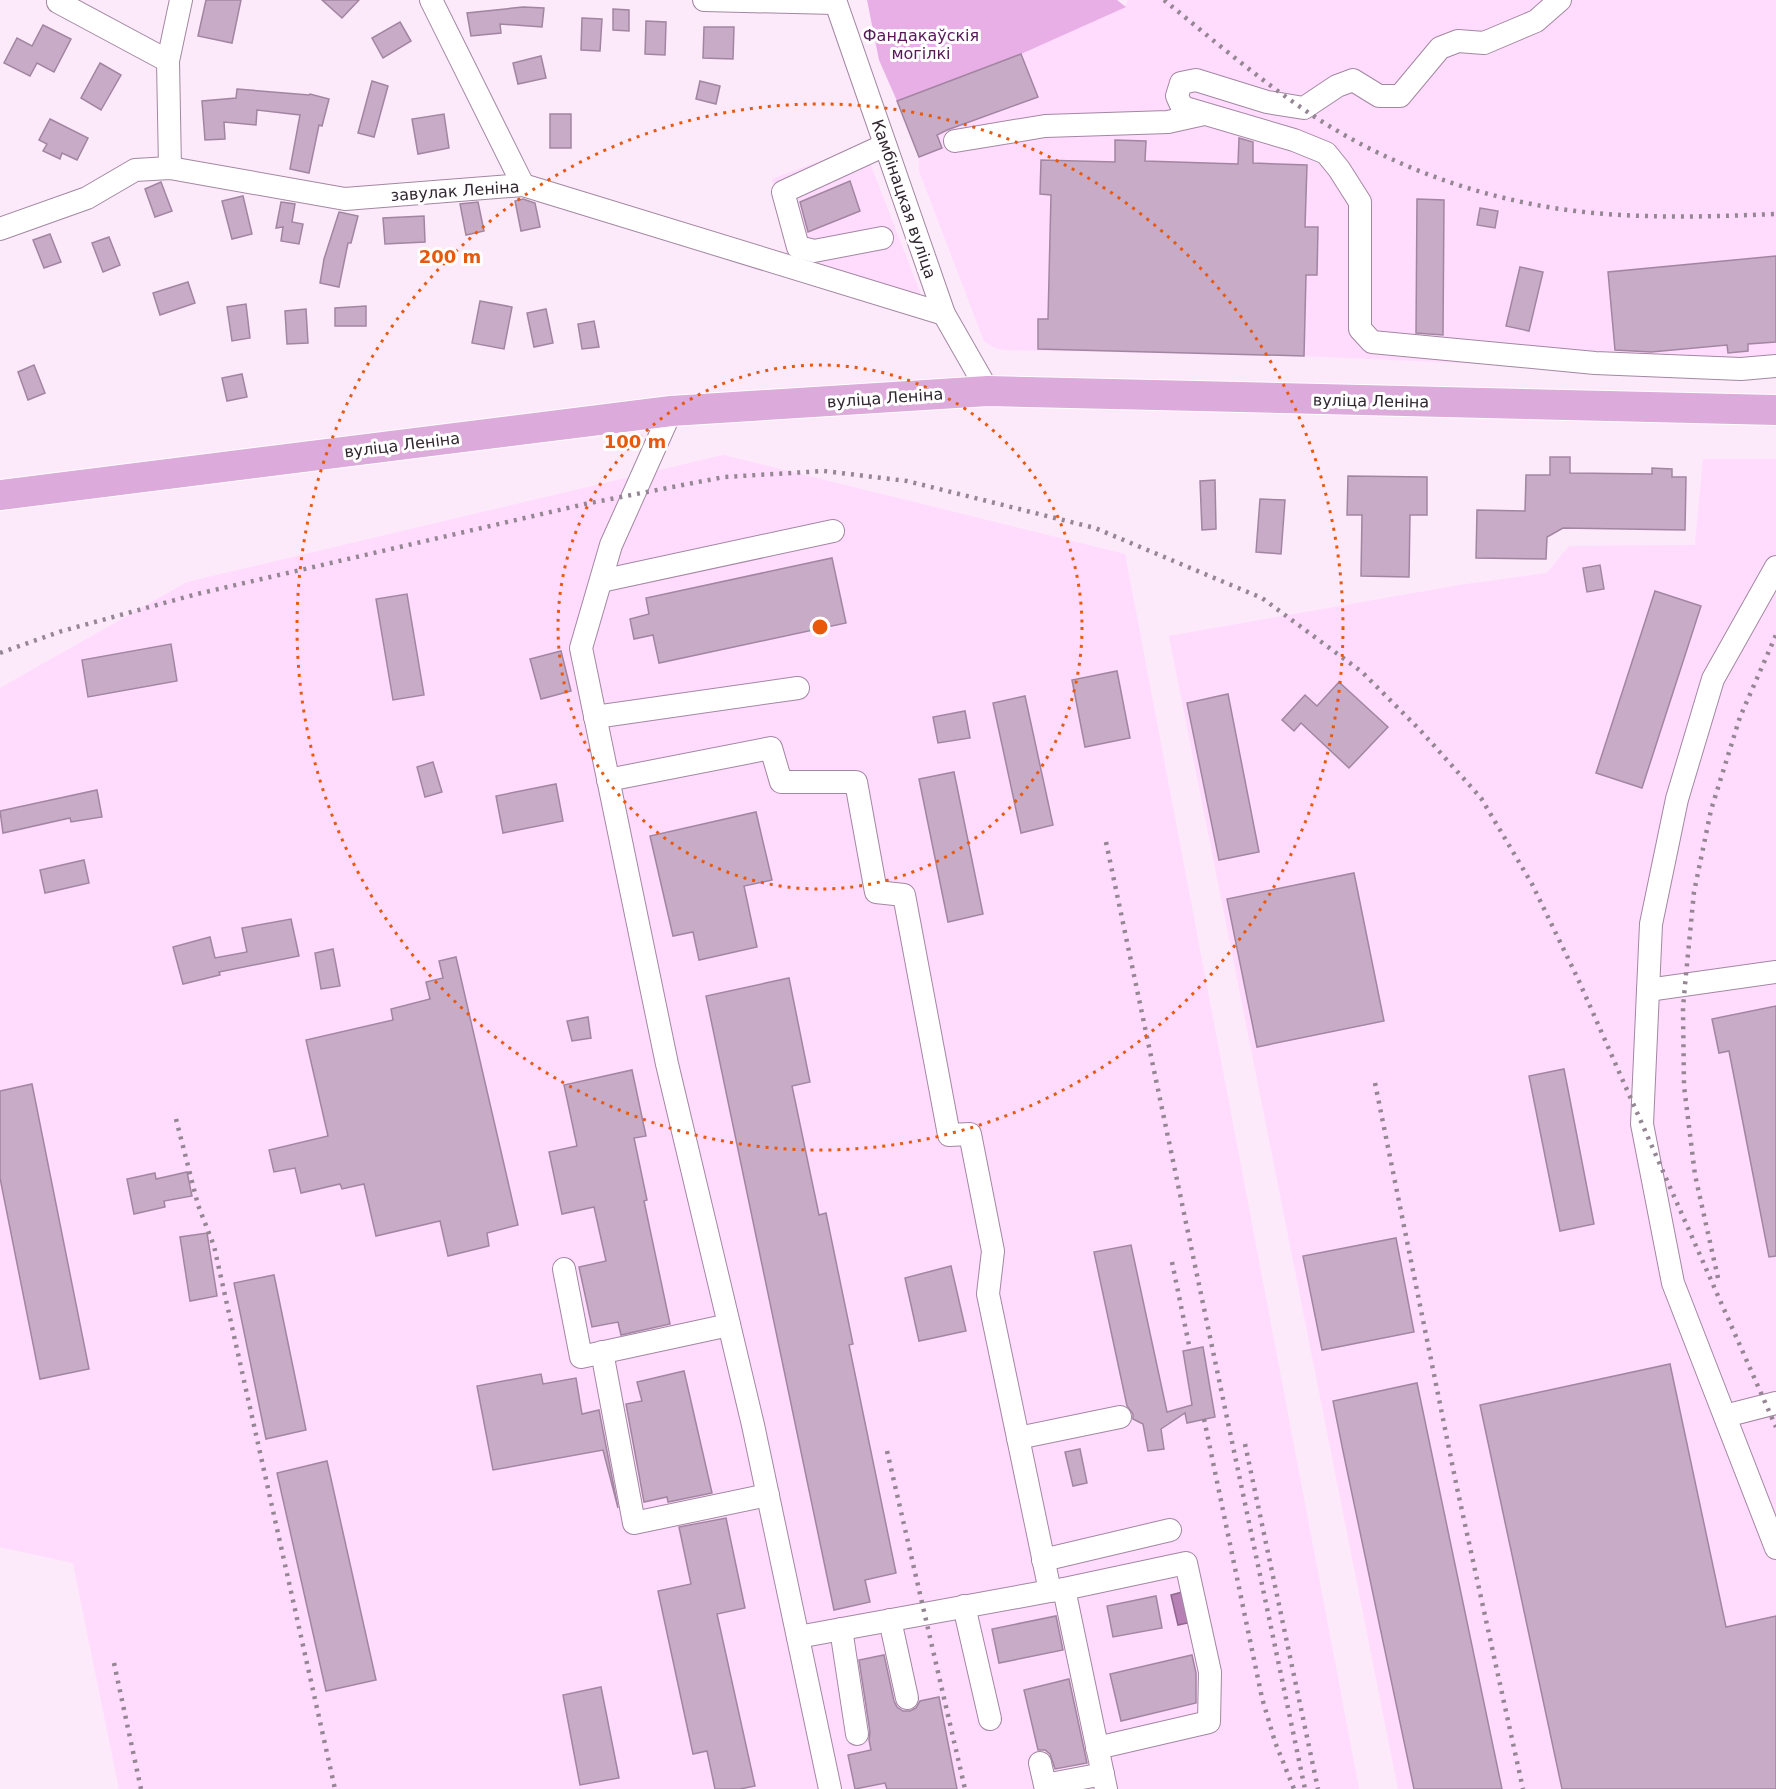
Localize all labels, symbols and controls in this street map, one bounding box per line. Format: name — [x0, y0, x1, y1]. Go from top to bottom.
park label: Фандакаўскія могілкі — [863, 26, 979, 63]
street label: Камбінацкая вуліца — [868, 117, 940, 281]
street label: завулак Леніна — [390, 177, 520, 205]
text: 200 m — [419, 246, 481, 267]
street label: вуліца Леніна — [826, 384, 944, 412]
street label: вуліца Леніна — [1313, 390, 1429, 412]
street label: вуліца Леніна — [343, 428, 461, 462]
text: 100 m — [604, 431, 666, 452]
centre of rings — [810, 617, 830, 637]

